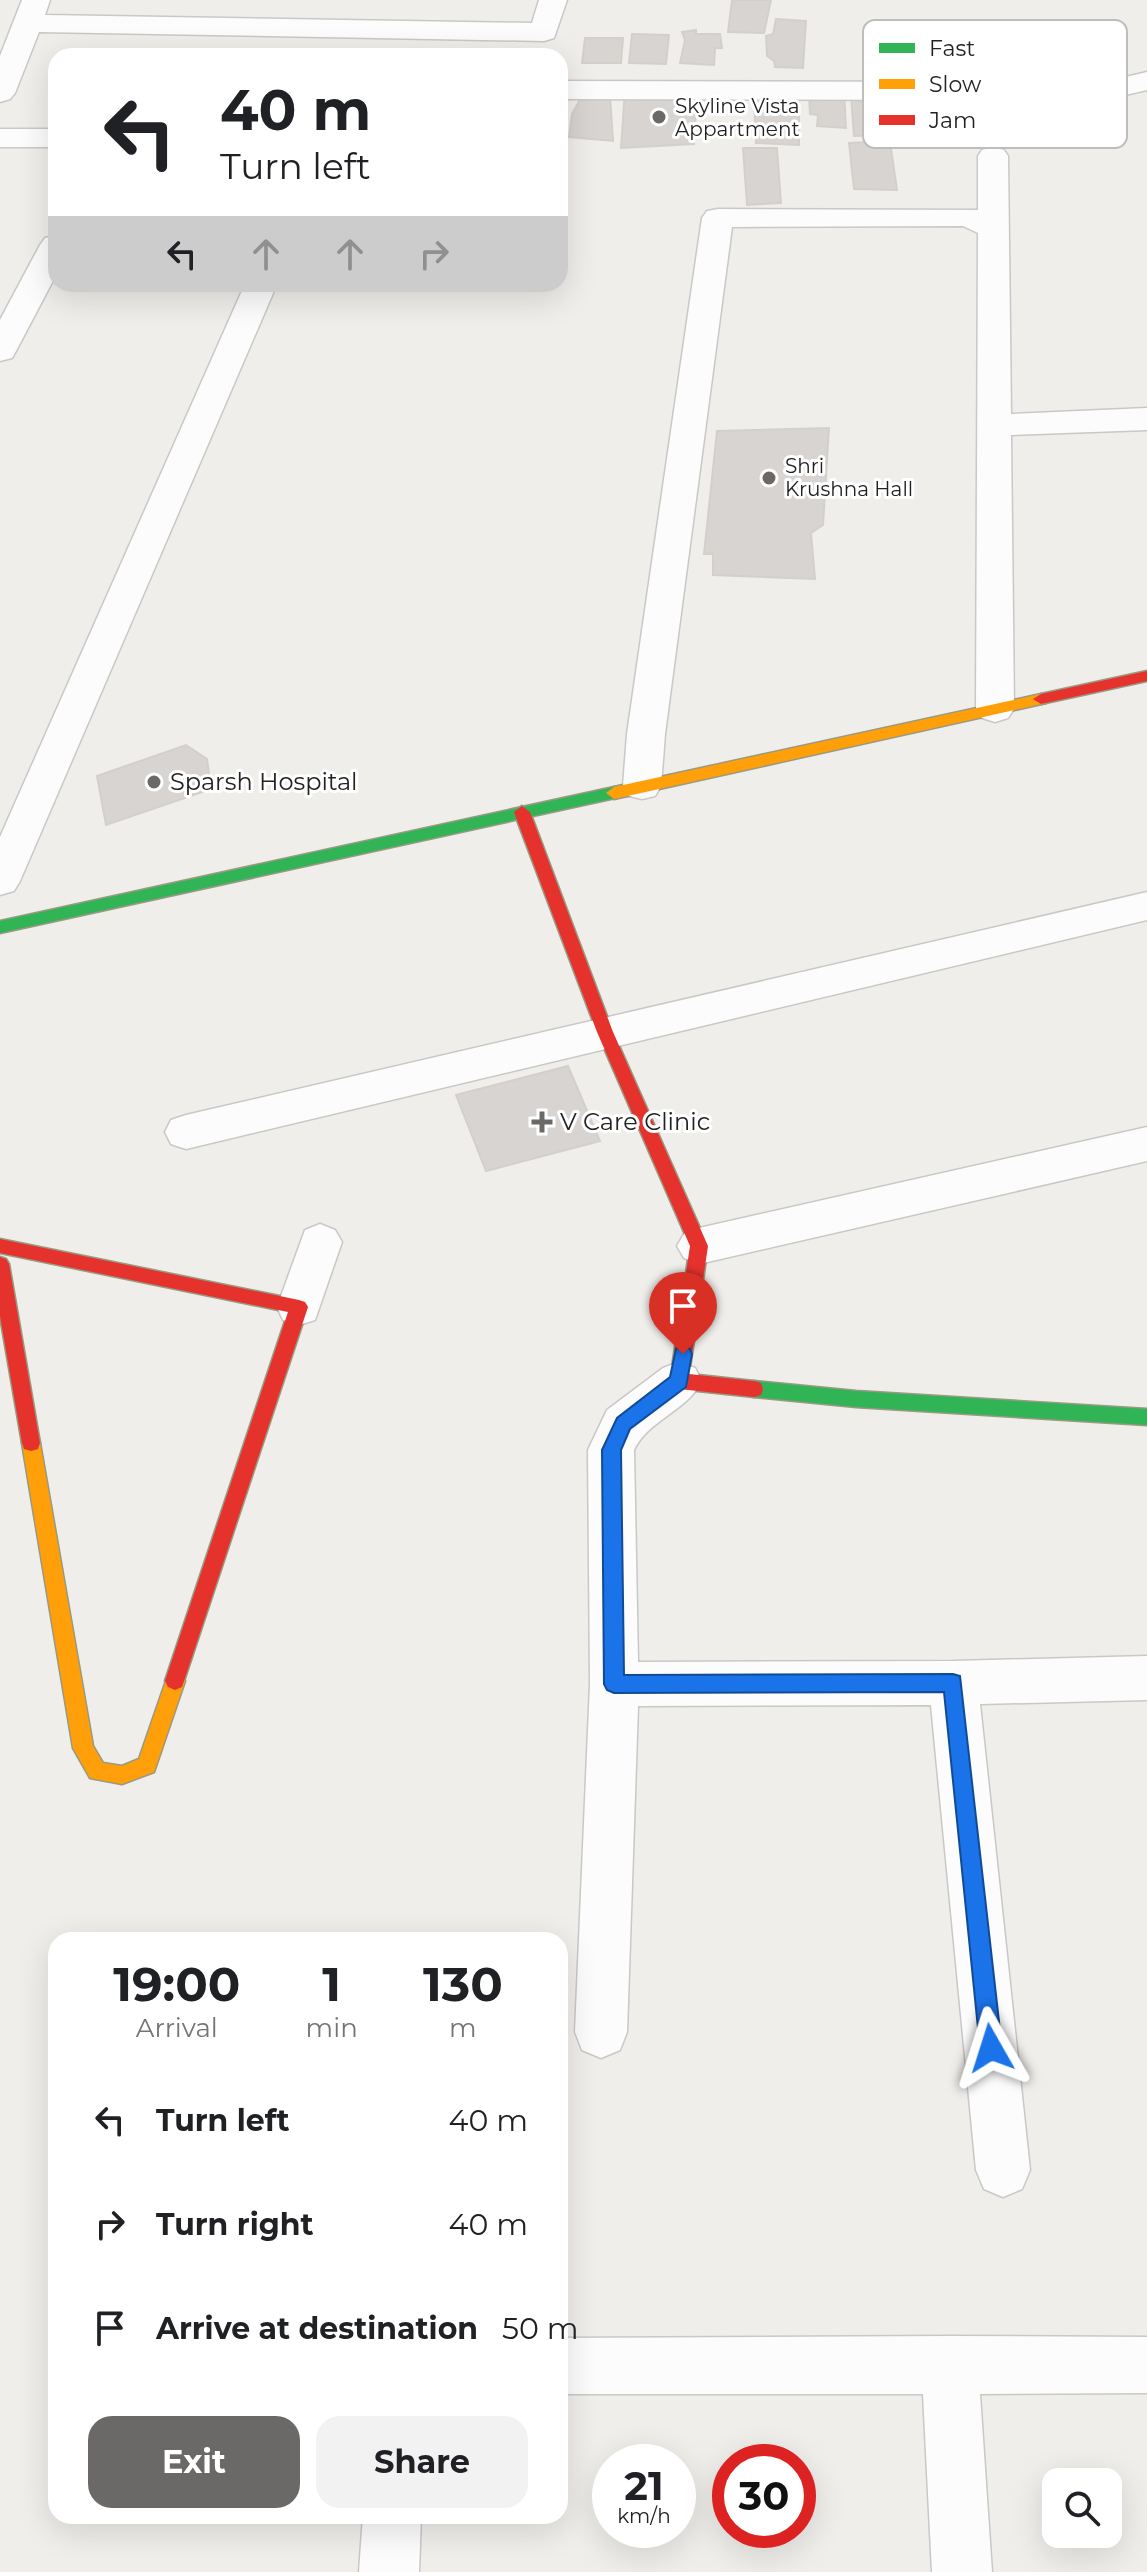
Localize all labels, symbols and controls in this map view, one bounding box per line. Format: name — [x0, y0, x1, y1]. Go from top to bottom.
legend — [863, 20, 1127, 148]
text: Fast — [929, 35, 975, 62]
text: Slow — [929, 71, 982, 98]
text: 40 m — [220, 76, 371, 144]
icon: left — [88, 80, 192, 184]
place label: Skyline Vista Appartment — [675, 94, 800, 141]
text: Jam — [928, 107, 976, 134]
marker: Skyline Vista Appartment — [650, 108, 668, 126]
text: Turn left — [220, 144, 371, 188]
icon: left — [160, 232, 204, 276]
icon: ahead — [244, 232, 288, 276]
icon: ahead — [328, 232, 372, 276]
icon: right — [412, 232, 456, 276]
place label: Shri Krushna Hall — [785, 454, 913, 501]
marker: Shri Krushna Hall — [760, 469, 778, 487]
place label: Sparsh Hospital — [170, 767, 358, 796]
marker: Sparsh Hospital — [145, 773, 163, 791]
place label: V Care Clinic — [560, 1107, 710, 1136]
marker: V Care Clinic — [531, 1111, 553, 1133]
pin — [649, 1272, 717, 1354]
icon: arrive — [661, 1284, 705, 1328]
text: 19:00 — [113, 1955, 240, 2013]
text: 1 — [322, 1955, 341, 2013]
text: 130 — [423, 1955, 503, 2013]
position arrow — [949, 2006, 1033, 2090]
text: Arrival — [136, 2012, 218, 2044]
text: min — [306, 2012, 358, 2044]
text: m — [449, 2012, 477, 2044]
icon: left — [88, 2098, 132, 2142]
text: Turn left — [156, 2102, 289, 2139]
text: 40 m — [449, 2102, 528, 2139]
icon: right — [88, 2202, 132, 2246]
text: Turn right — [156, 2206, 313, 2243]
text: 40 m — [449, 2206, 528, 2243]
icon: arrive — [88, 2306, 132, 2350]
text: Arrive at destination — [156, 2310, 478, 2347]
text: 50 m — [502, 2310, 579, 2347]
button: Exit — [88, 2416, 300, 2508]
button: Share — [316, 2416, 528, 2508]
speed limit sign: 30 — [712, 2444, 816, 2548]
text: 21 — [624, 2461, 664, 2510]
map controls — [1042, 2468, 1122, 2548]
button: search — [1042, 2468, 1122, 2548]
text: km/h — [617, 2504, 671, 2528]

